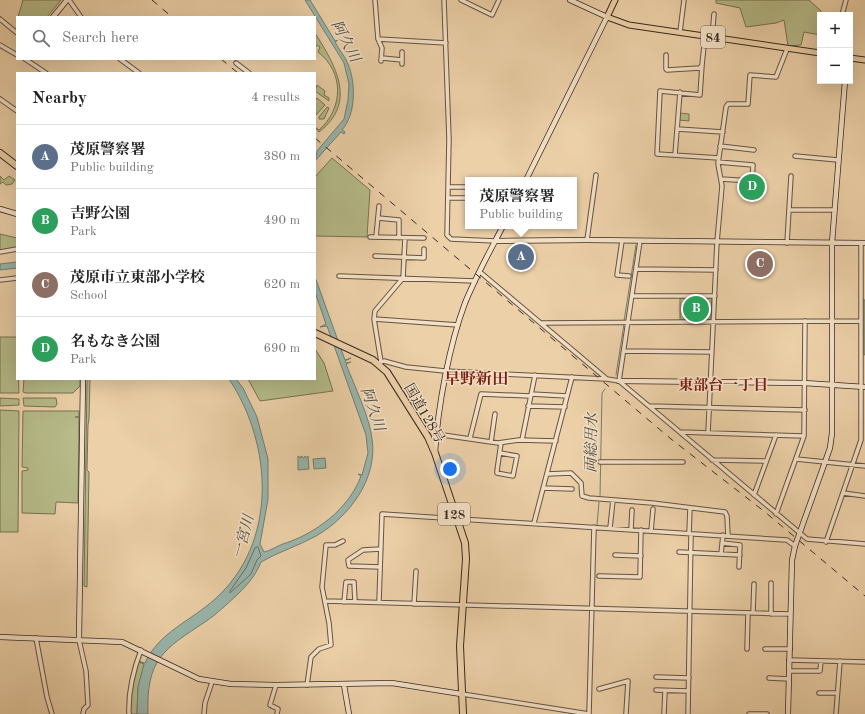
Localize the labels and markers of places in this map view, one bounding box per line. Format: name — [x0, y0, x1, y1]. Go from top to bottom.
pin: D — [739, 172, 765, 202]
pin: A — [508, 242, 534, 272]
pin: C — [747, 249, 773, 279]
pin: B — [683, 294, 709, 324]

